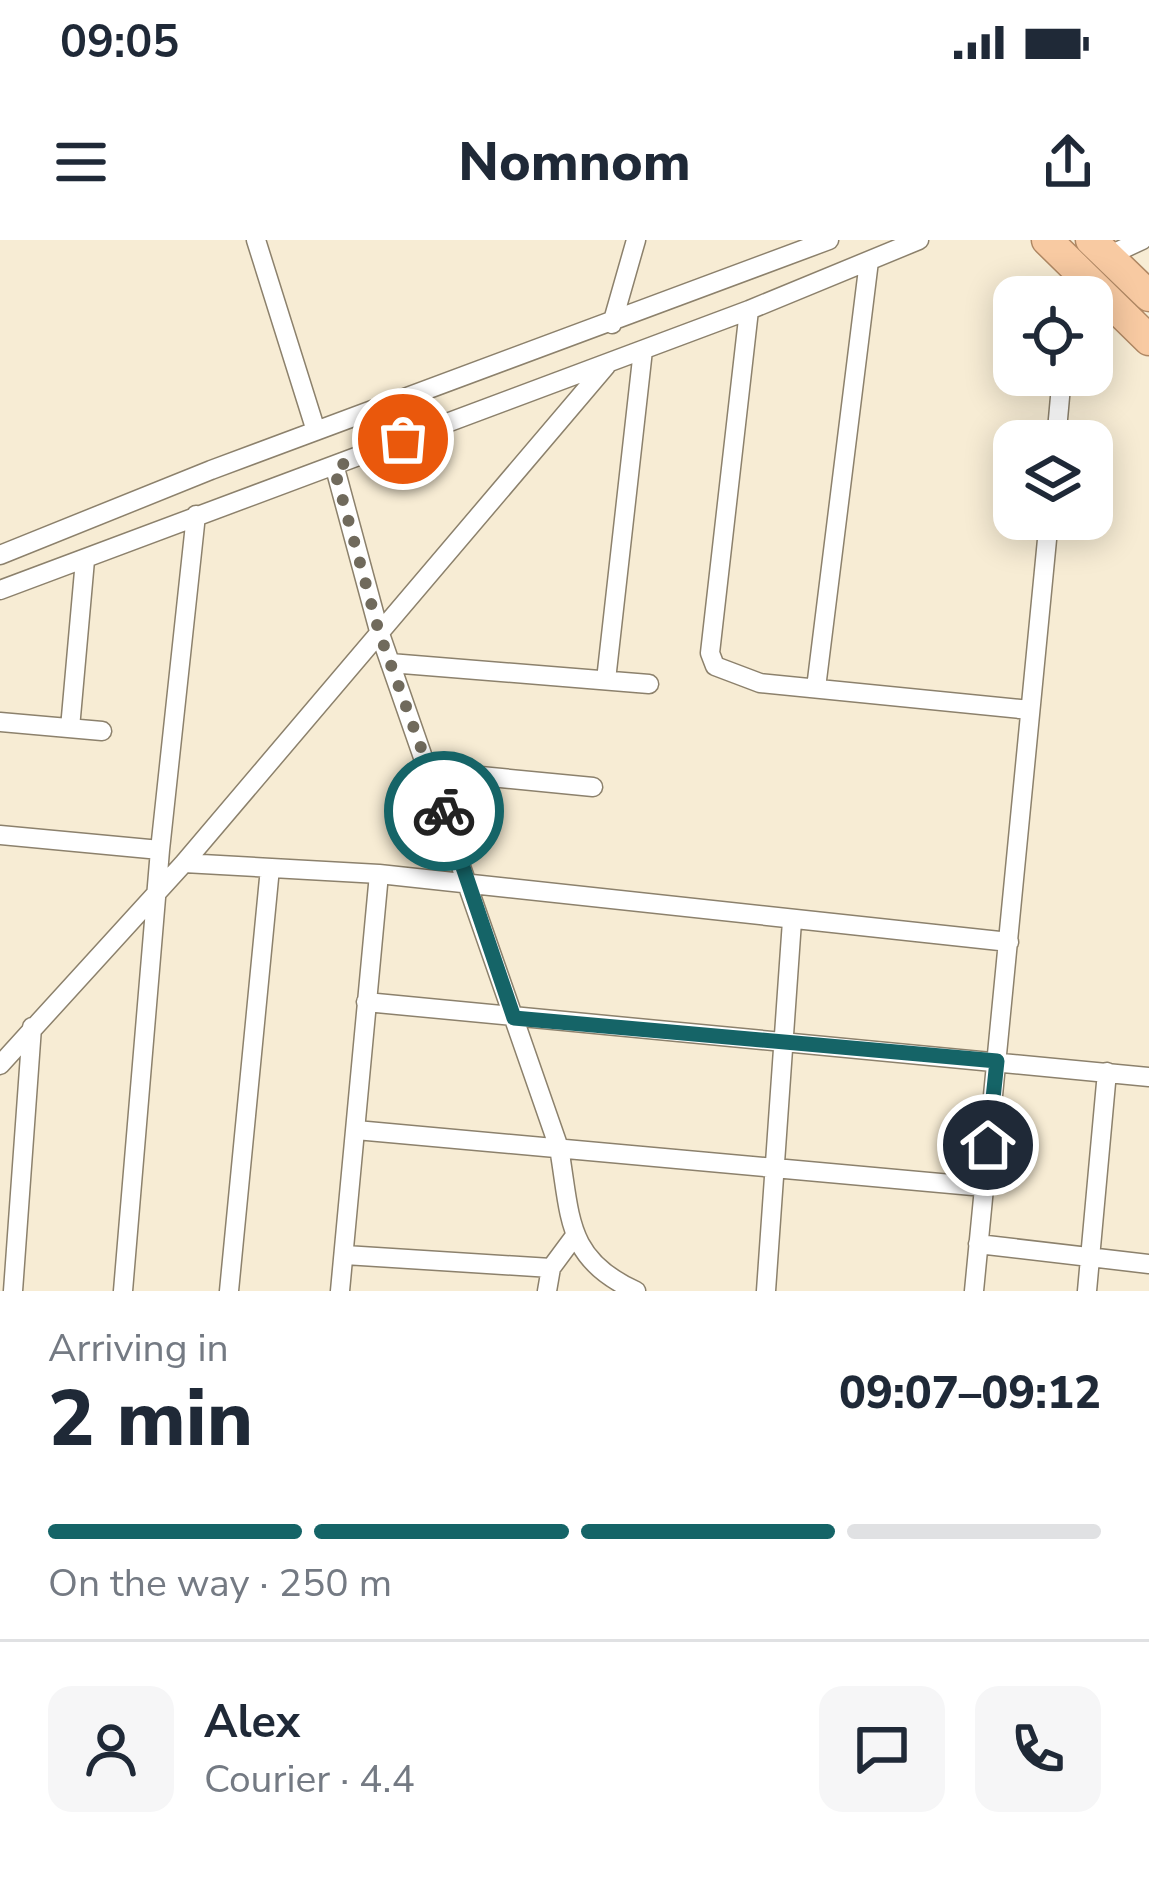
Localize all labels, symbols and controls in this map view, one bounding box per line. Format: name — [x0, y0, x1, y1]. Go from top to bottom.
text: 09:05 — [60, 12, 179, 73]
text: Nomnom — [458, 125, 691, 199]
icon: menu — [48, 129, 114, 195]
icon: share — [1035, 129, 1101, 195]
map controls — [993, 276, 1113, 540]
button: locate — [993, 276, 1113, 396]
pin — [352, 388, 454, 490]
icon: bag — [370, 406, 436, 472]
button: layers — [993, 420, 1113, 540]
courier — [384, 751, 504, 871]
icon: bike — [411, 778, 477, 844]
pin — [937, 1094, 1039, 1196]
icon: home — [955, 1112, 1021, 1178]
text: Arriving in — [48, 1322, 229, 1375]
text: 09:07–09:12 — [839, 1363, 1101, 1424]
text: 2 min — [48, 1366, 253, 1473]
text: On the way · 250 m — [48, 1557, 392, 1610]
button: person — [48, 1686, 174, 1812]
button: chat — [819, 1686, 945, 1812]
button: phone — [975, 1686, 1101, 1812]
text: Alex — [204, 1692, 300, 1753]
text: Courier · 4.4 — [204, 1753, 415, 1806]

